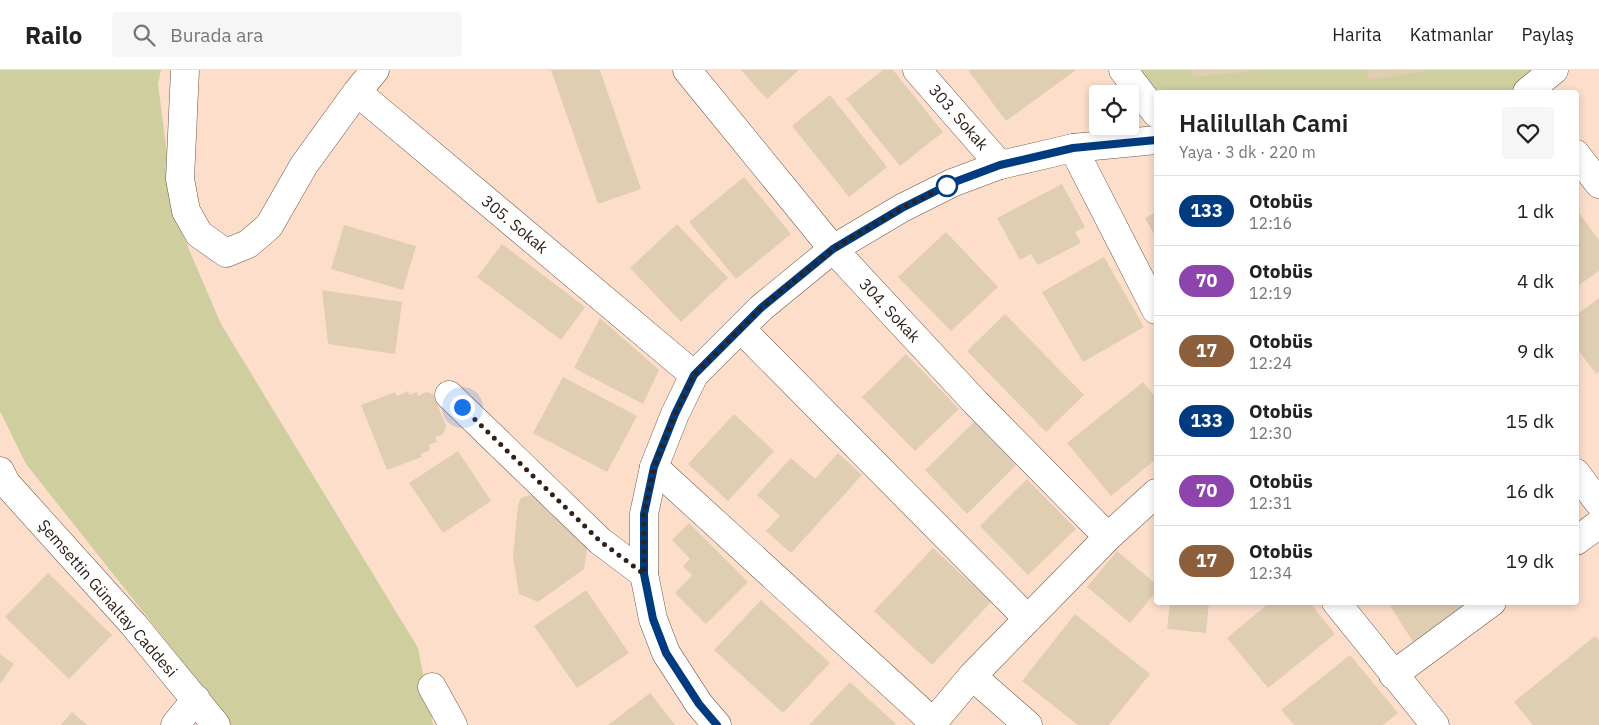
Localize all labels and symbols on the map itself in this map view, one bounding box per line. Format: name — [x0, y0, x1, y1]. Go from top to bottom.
street label: 303. Sokak — [925, 80, 993, 154]
unlabelled marker — [936, 175, 958, 197]
street label: 305. Sokak — [478, 190, 553, 258]
street label: 304. Sokak — [855, 274, 925, 347]
your location — [450, 395, 475, 420]
street label: Şemsettin Günaltay Caddesi — [34, 515, 182, 681]

